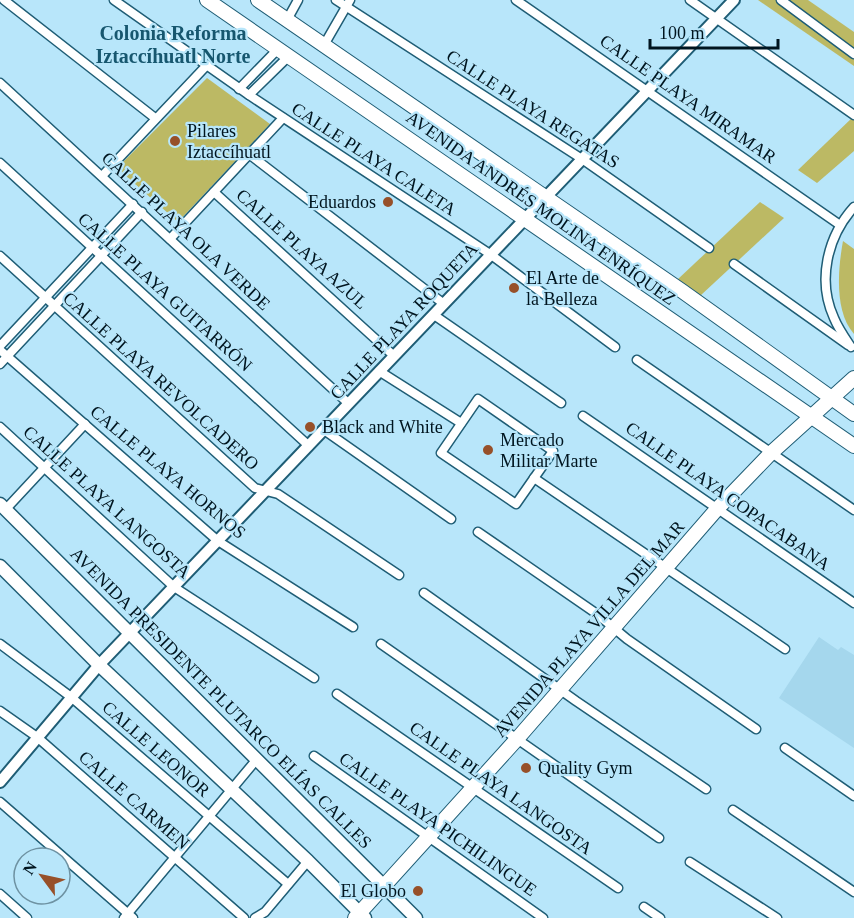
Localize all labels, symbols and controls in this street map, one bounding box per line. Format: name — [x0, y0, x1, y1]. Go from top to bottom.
scale bar — [650, 12, 778, 50]
district label: Colonia Reforma Iztaccíhuatl Norte — [96, 22, 251, 67]
text: 100 m — [659, 23, 705, 43]
street label: CALLE PLAYA MIRAMAR — [596, 30, 780, 168]
street label: CALLE PLAYA REGATAS — [443, 46, 623, 172]
street label: CALLE PLAYA CALETA — [288, 98, 460, 220]
street label: AVENIDA ANDRÉS MOLINA ENRÍQUEZ — [402, 106, 680, 309]
place label: Pilares Iztaccíhuatl — [187, 121, 271, 162]
marker: Pilares Iztaccíhuatl — [168, 134, 182, 148]
street label: CALLE PLAYA OLA VERDE — [98, 148, 274, 314]
street label: CALLE PLAYA AZUL — [232, 185, 372, 313]
place label: Eduardos — [308, 192, 376, 212]
marker: Eduardos — [381, 195, 395, 209]
street label: CALLE PLAYA GUITARRÓN — [74, 208, 257, 375]
street label: CALLE PLAYA ROQUETA — [326, 239, 482, 403]
place label: El Arte de la Belleza — [526, 268, 599, 309]
marker: El Arte de la Belleza — [507, 281, 521, 295]
street label: CALLE PLAYA REVOLCADERO — [59, 288, 263, 474]
street label: CALLE PLAYA HORNOS — [86, 401, 250, 543]
place label: Black and White — [322, 417, 443, 437]
street label: CALLE PLAYA COPACABANA — [622, 418, 834, 574]
marker: Black and White — [303, 420, 317, 434]
street label: CALLE PLAYA LANGOSTA — [19, 422, 195, 582]
place label: Mercado Militar Marte — [500, 430, 597, 471]
marker: Mercado Militar Marte — [481, 443, 495, 457]
street label: AVENIDA PLAYA VILLA DEL MAR — [490, 517, 688, 741]
street label: AVENIDA PRESIDENTE PLUTARCO ELÍAS CALLES — [66, 543, 376, 853]
street label: CALLE LEONOR — [98, 697, 214, 801]
street label: CALLE PLAYA LANGOSTA — [406, 717, 596, 859]
street label: CALLE CARMEN — [75, 747, 193, 853]
street label: CALLE PLAYA PICHILINGUE — [335, 748, 541, 900]
place label: Quality Gym — [538, 758, 633, 778]
marker: Quality Gym — [519, 761, 533, 775]
north arrow — [12, 846, 72, 906]
text: N — [20, 858, 40, 878]
place label: El Globo — [341, 881, 406, 901]
marker: El Globo — [411, 884, 425, 898]

